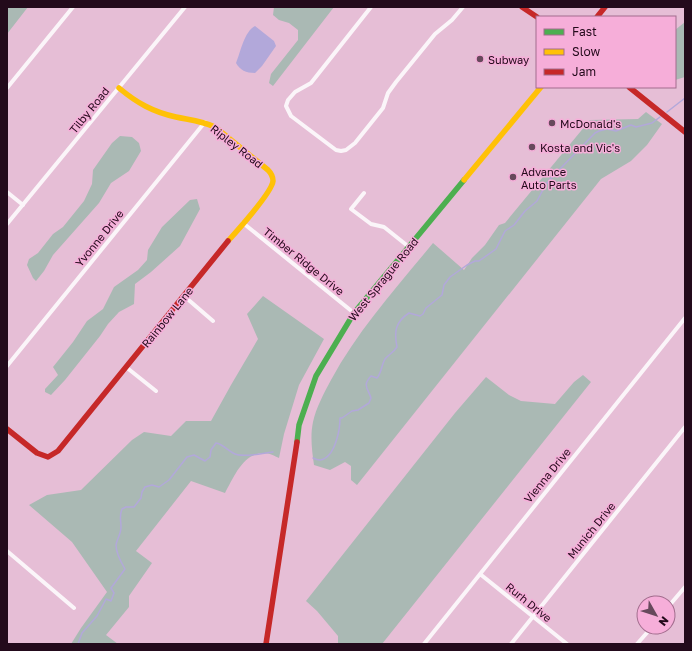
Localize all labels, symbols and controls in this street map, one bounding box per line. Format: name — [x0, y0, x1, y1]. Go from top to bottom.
legend — [536, 16, 676, 88]
text: Fast — [572, 24, 597, 39]
text: Slow — [572, 44, 600, 59]
place label: Subway — [488, 53, 529, 66]
marker: Subway — [475, 54, 485, 64]
text: Jam — [572, 64, 596, 79]
street label: Tilby Road — [66, 84, 112, 136]
place label: McDonald's — [560, 117, 621, 130]
marker: McDonald's — [547, 118, 557, 128]
street label: Ripley Road — [208, 122, 266, 170]
place label: Kosta and Vic's — [540, 141, 620, 154]
marker: Kosta and Vic's — [527, 142, 537, 152]
place label: Advance Auto Parts — [521, 165, 577, 191]
marker: Advance Auto Parts — [508, 172, 518, 182]
street label: Yvonne Drive — [72, 207, 126, 269]
street label: Timber Ridge Drive — [261, 224, 347, 298]
street label: West Sprague Road — [345, 235, 421, 323]
street label: Rainbow Lane — [139, 284, 195, 350]
street label: Vienna Drive — [521, 445, 573, 505]
street label: Munich Drive — [564, 499, 618, 561]
street label: Rurh Drive — [504, 580, 554, 624]
north arrow — [636, 595, 676, 635]
text: N — [656, 614, 672, 629]

